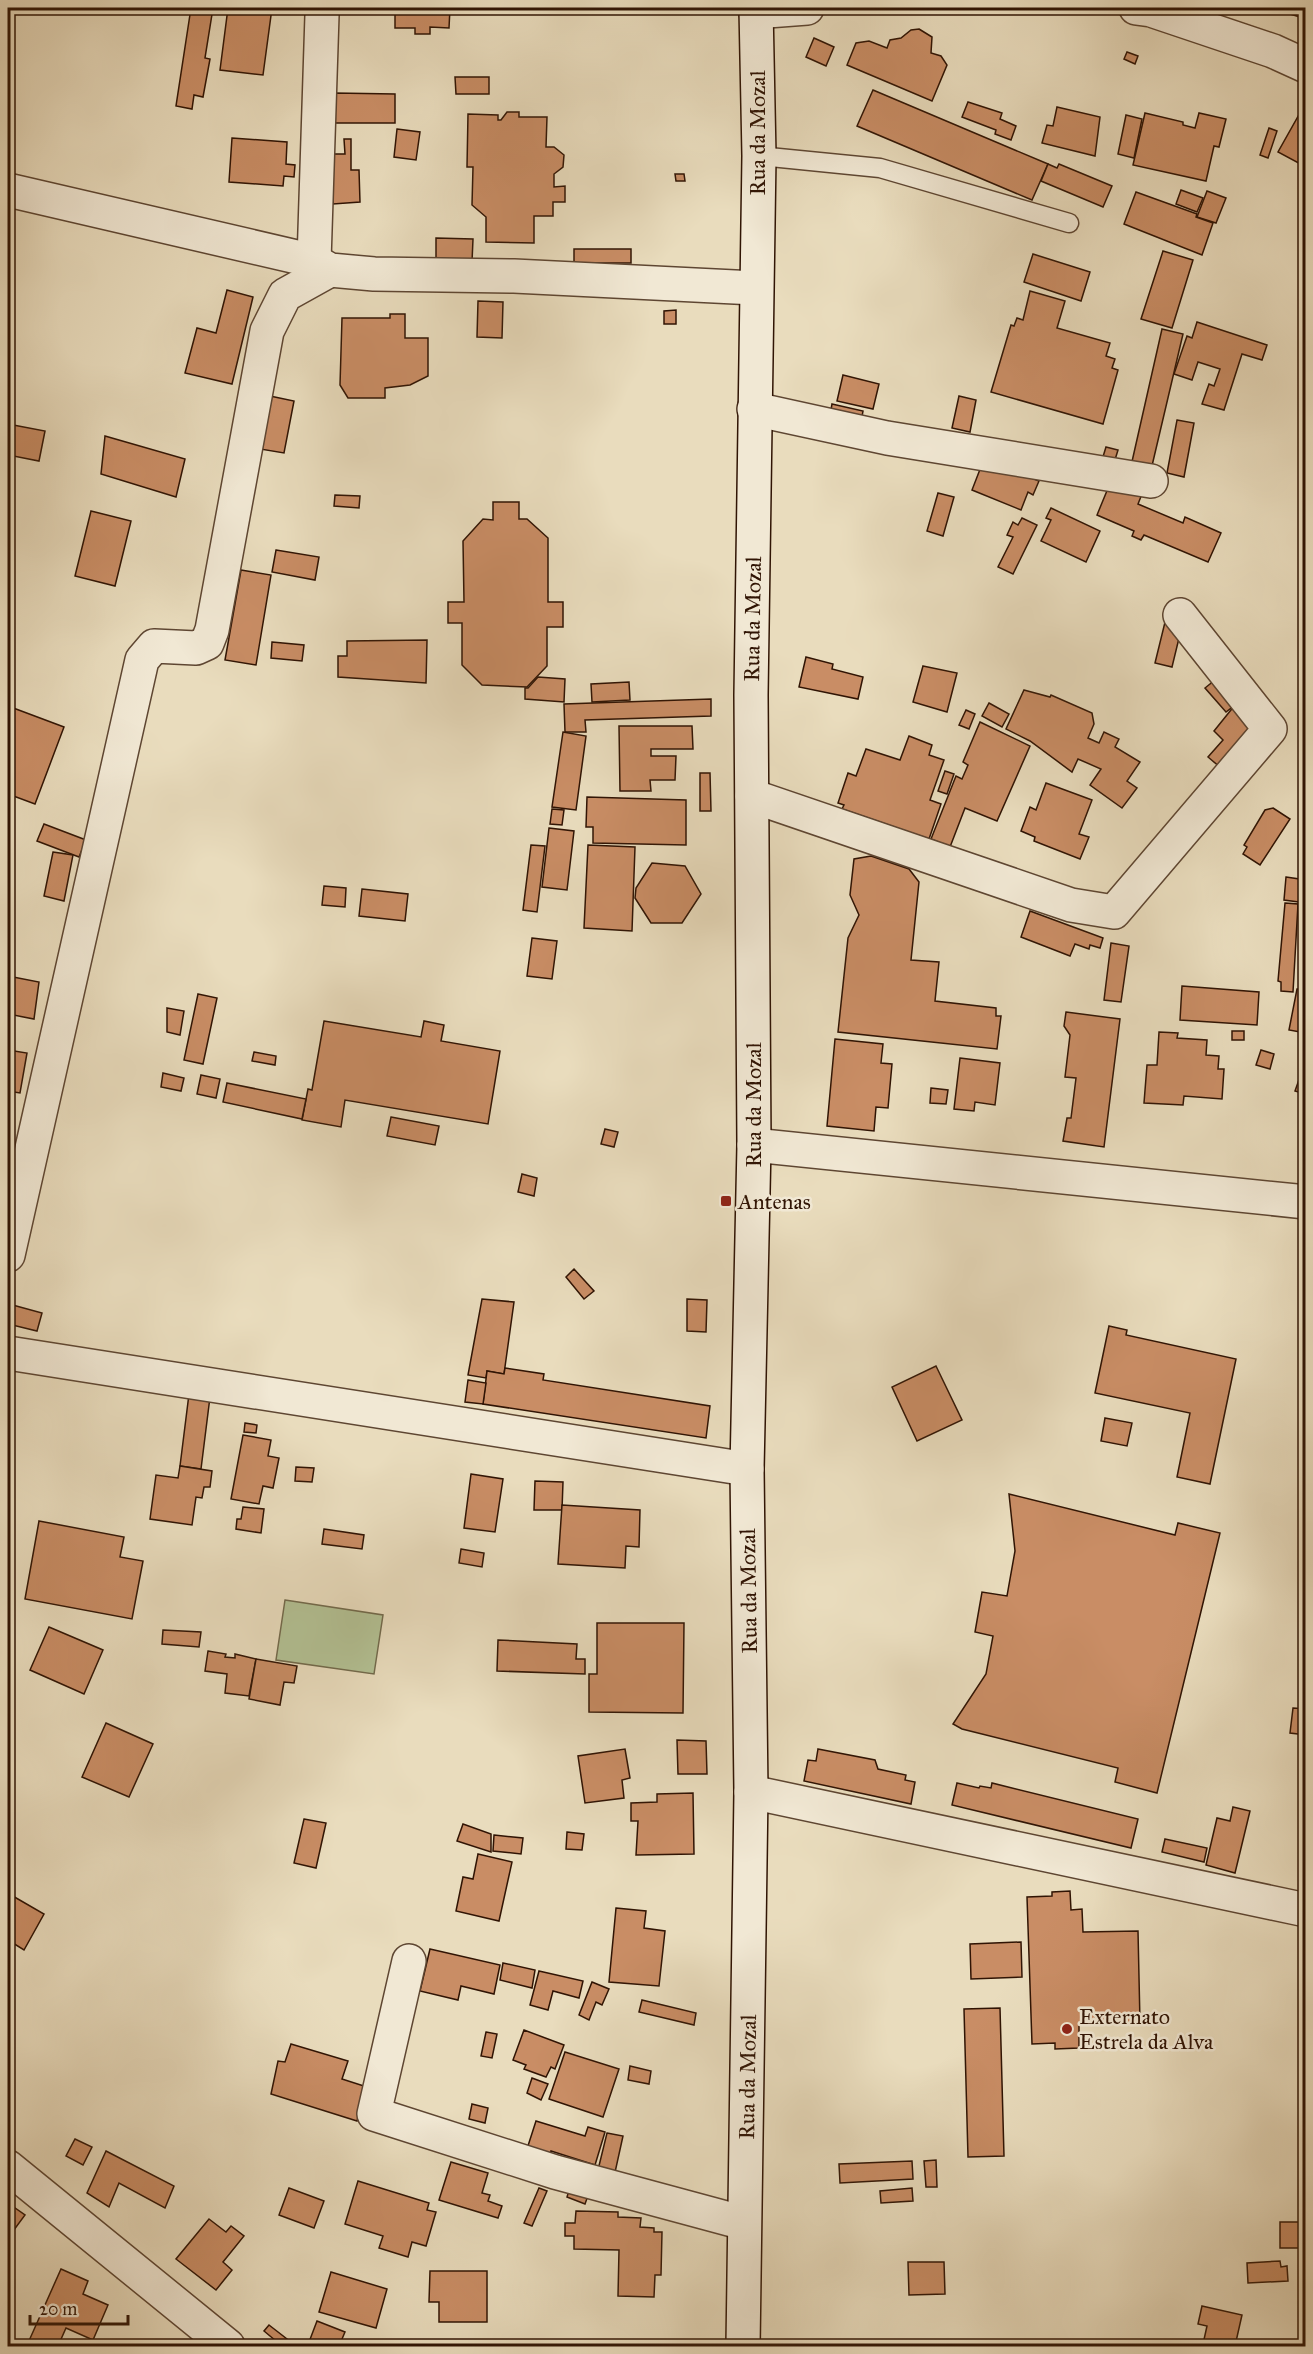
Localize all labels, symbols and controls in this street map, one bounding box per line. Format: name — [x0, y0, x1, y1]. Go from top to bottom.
street label: Rua da Mozal — [744, 70, 771, 196]
street label: Rua da Mozal — [738, 556, 767, 682]
street label: Rua da Mozal — [740, 1042, 767, 1168]
place label: Antenas — [737, 1188, 811, 1215]
marker: Antenas — [719, 1194, 733, 1208]
street label: Rua da Mozal — [734, 1528, 763, 1654]
place label: Externato Estrela da Alva — [1079, 2003, 1214, 2055]
street label: Rua da Mozal — [733, 2014, 762, 2140]
marker: Externato Estrela da Alva — [1060, 2022, 1074, 2036]
scale bar — [30, 2288, 128, 2326]
text: 20 m — [39, 2298, 77, 2320]

